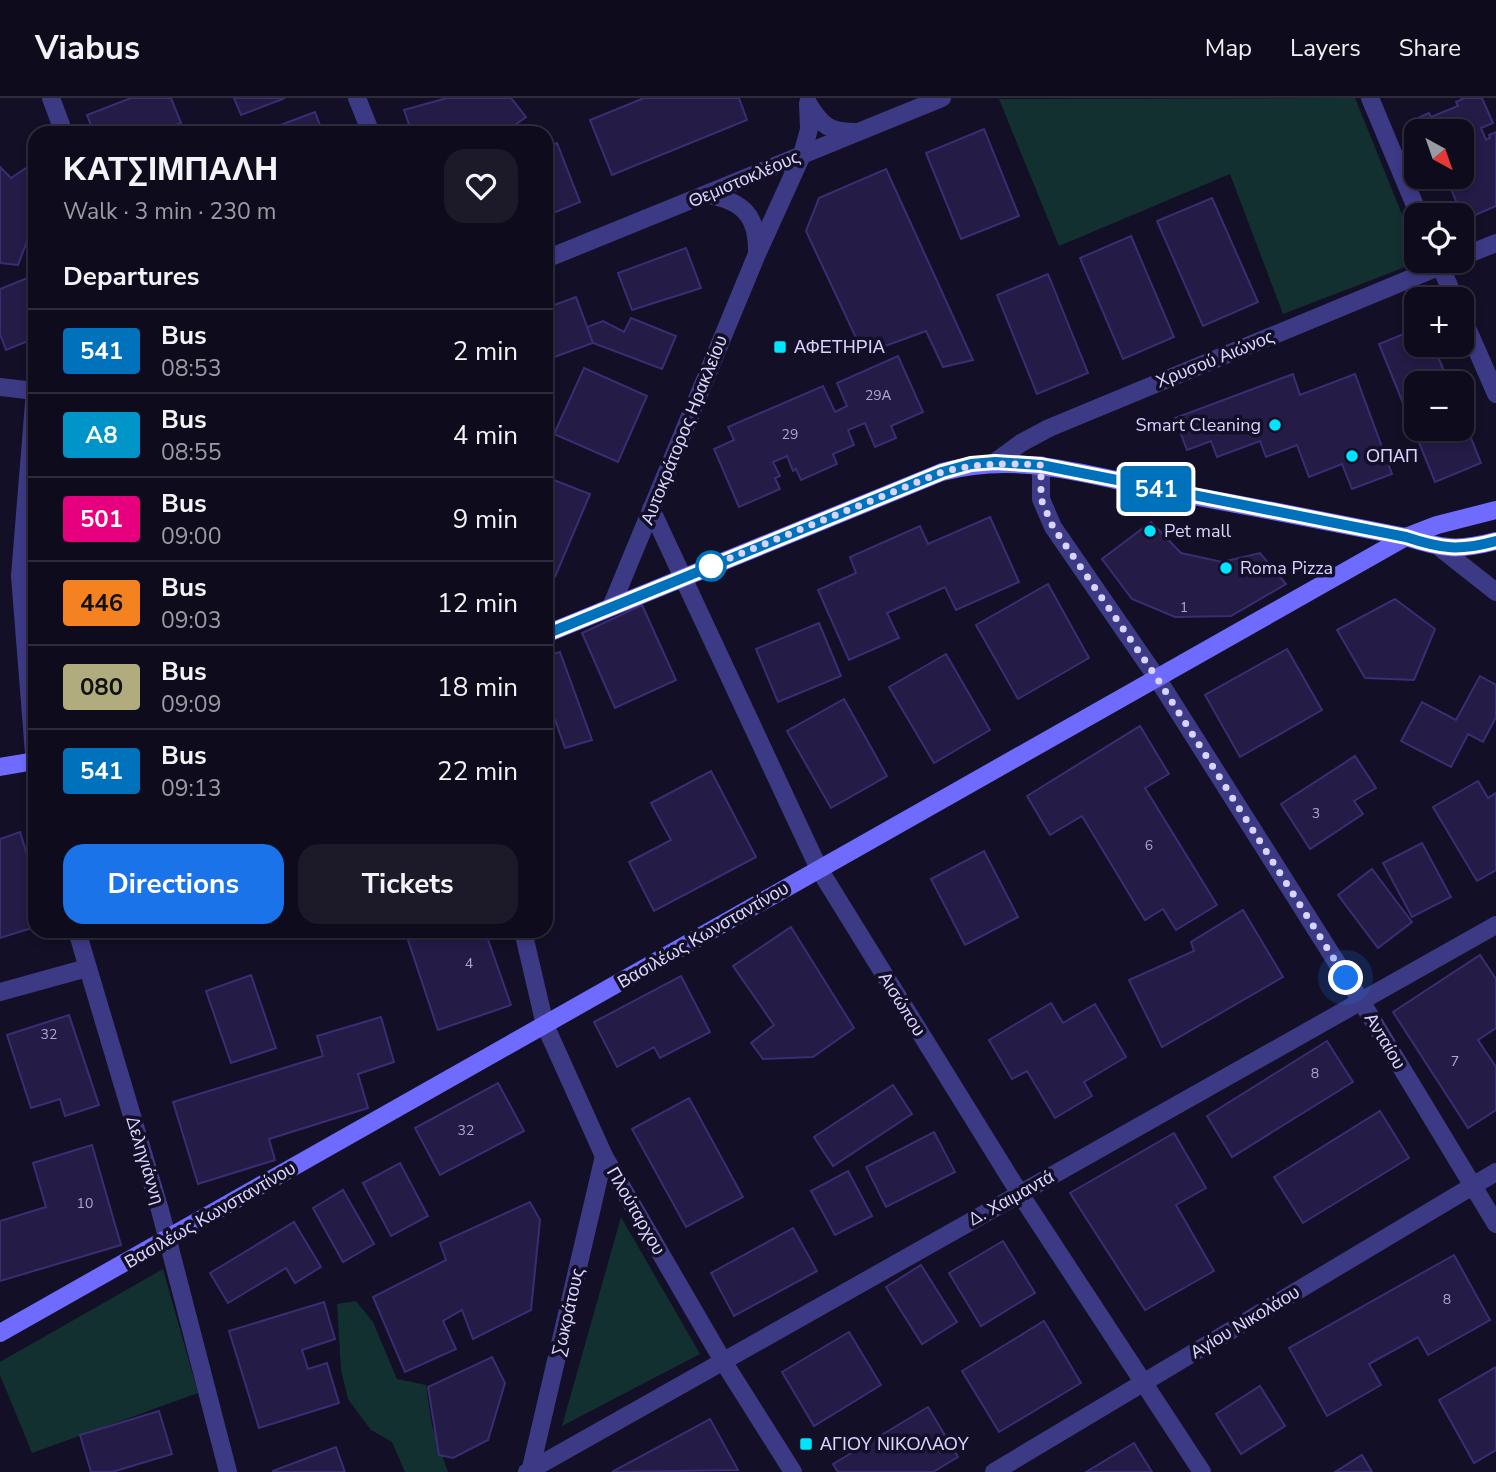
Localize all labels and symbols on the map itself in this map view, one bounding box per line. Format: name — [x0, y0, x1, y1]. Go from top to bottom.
north arrow — [1404, 119, 1474, 189]
street label: Θεμιστοκλέους — [685, 145, 804, 213]
street label: Χρυσού Αιώνος — [1152, 324, 1278, 394]
street label: Αυτοκράτορος Ηρακλείου — [635, 332, 733, 528]
place label: ΑΦΕΤΗΡΙΑ — [794, 335, 885, 359]
marker: ΑΦΕΤΗΡΙΑ — [772, 339, 788, 355]
house number: 29Α — [865, 386, 892, 405]
place label: Smart Cleaning — [1135, 413, 1261, 437]
marker: Smart Cleaning — [1267, 417, 1283, 433]
house number: 29 — [782, 425, 798, 444]
place label: ΟΠΑΠ — [1366, 444, 1418, 468]
marker: ΟΠΑΠ — [1344, 448, 1360, 464]
line badge: 541 — [1116, 466, 1196, 512]
place label: Pet mall — [1164, 519, 1232, 543]
marker: Pet mall — [1142, 523, 1158, 539]
unlabelled marker — [696, 551, 726, 581]
place label: Roma Pizza — [1240, 556, 1333, 580]
marker: Roma Pizza — [1218, 560, 1234, 576]
house number: 1 — [1180, 598, 1188, 617]
house number: 3 — [1312, 804, 1320, 823]
house number: 6 — [1145, 836, 1153, 855]
street label: Βασιλέως Κωνσταντίνου — [613, 876, 793, 994]
house number: 4 — [465, 954, 473, 973]
your location — [1328, 960, 1363, 995]
street label: Αισώπου — [873, 967, 931, 1041]
street label: Ανταίου — [1359, 1008, 1411, 1074]
house number: 32 — [41, 1025, 57, 1044]
house number: 7 — [1451, 1052, 1459, 1071]
house number: 8 — [1311, 1064, 1319, 1083]
street label: Δεληγιάννη — [120, 1113, 170, 1207]
house number: 32 — [458, 1121, 474, 1140]
street label: Βασιλέως Κωνσταντίνου — [120, 1156, 300, 1274]
street label: Πλούταρχου — [601, 1163, 671, 1259]
street label: Δ. Χαιμαντά — [964, 1164, 1058, 1232]
house number: 10 — [77, 1194, 93, 1213]
street label: Σωκράτους — [546, 1265, 590, 1358]
street label: Αγίου Νικολάου — [1186, 1280, 1304, 1364]
house number: 8 — [1443, 1290, 1451, 1309]
place label: ΑΓΙΟΥ ΝΙΚΟΛΑΟΥ — [820, 1432, 969, 1456]
marker: ΑΓΙΟΥ ΝΙΚΟΛΑΟΥ — [798, 1436, 814, 1452]

